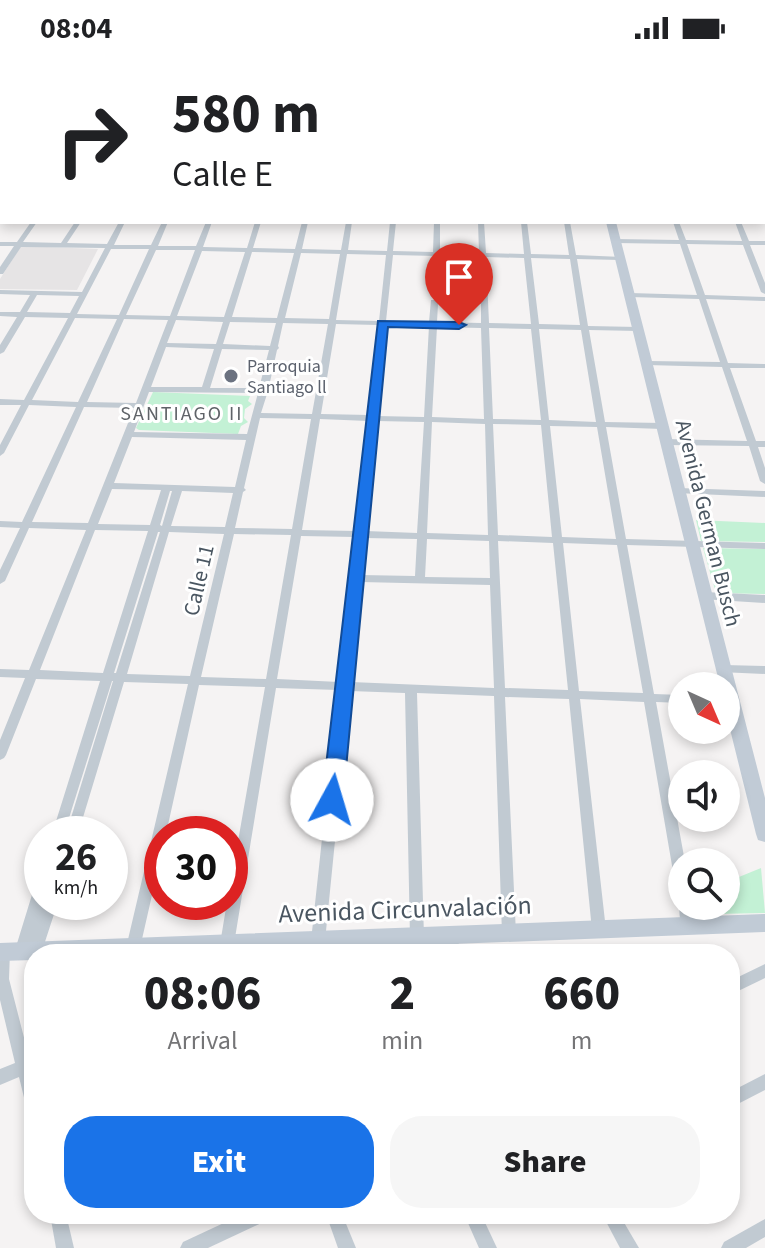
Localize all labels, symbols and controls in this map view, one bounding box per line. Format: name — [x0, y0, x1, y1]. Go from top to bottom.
text: 08:04 — [40, 7, 112, 50]
text: 580 m — [172, 75, 320, 154]
icon: right — [40, 88, 144, 192]
text: Calle E — [172, 149, 273, 200]
pin — [425, 243, 493, 325]
icon: arrive — [437, 255, 481, 299]
place label: Parroquia Santiago ll — [247, 354, 326, 400]
marker: Parroquia Santiago ll — [222, 367, 240, 385]
district label: SANTIAGO II — [120, 400, 244, 428]
street label: Avenida German Busch — [667, 416, 749, 630]
street label: Calle 11 — [175, 542, 223, 619]
north arrow — [668, 672, 740, 744]
map controls — [668, 672, 740, 920]
position arrow — [290, 758, 374, 842]
button: sound — [668, 760, 740, 832]
speed limit sign: 30 — [144, 816, 248, 920]
text: 26 — [55, 829, 97, 886]
button: search — [668, 848, 740, 920]
text: km/h — [54, 874, 98, 902]
street label: Avenida Circunvalación — [278, 887, 532, 932]
text: 08:06 — [144, 960, 261, 1028]
text: 2 — [389, 960, 415, 1028]
text: 660 — [543, 960, 620, 1028]
text: Arrival — [168, 1022, 238, 1059]
text: min — [381, 1022, 423, 1059]
text: m — [571, 1022, 592, 1059]
button: Exit — [64, 1116, 374, 1208]
button: Share — [390, 1116, 700, 1208]

